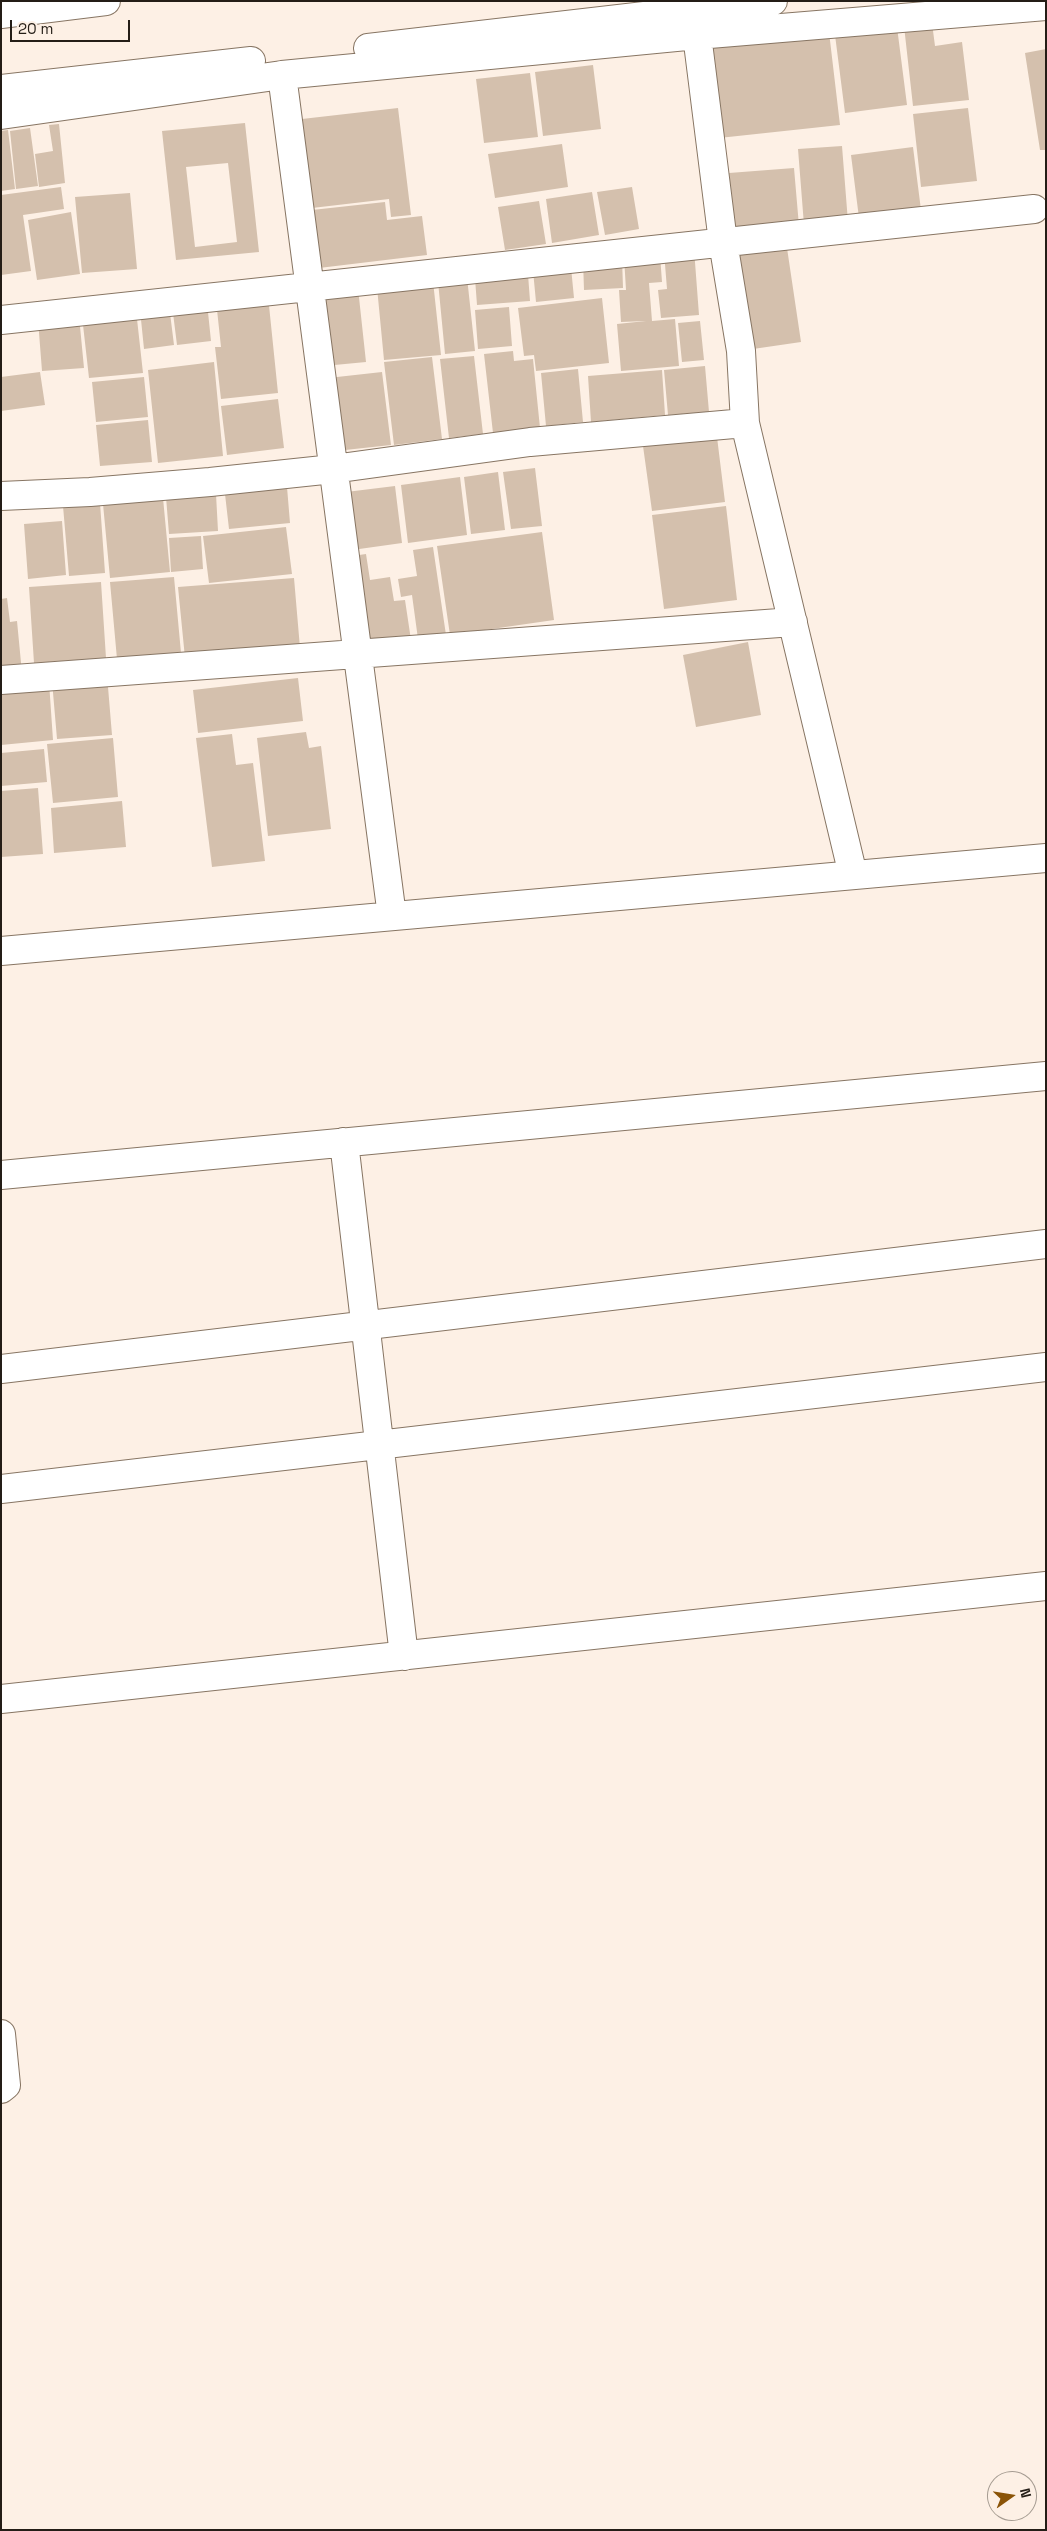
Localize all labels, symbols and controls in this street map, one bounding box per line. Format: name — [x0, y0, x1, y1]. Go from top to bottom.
scale bar — [12, 10, 132, 42]
text: 20 m — [18, 19, 53, 38]
north arrow — [987, 2471, 1037, 2521]
text: N — [1016, 2486, 1035, 2499]

